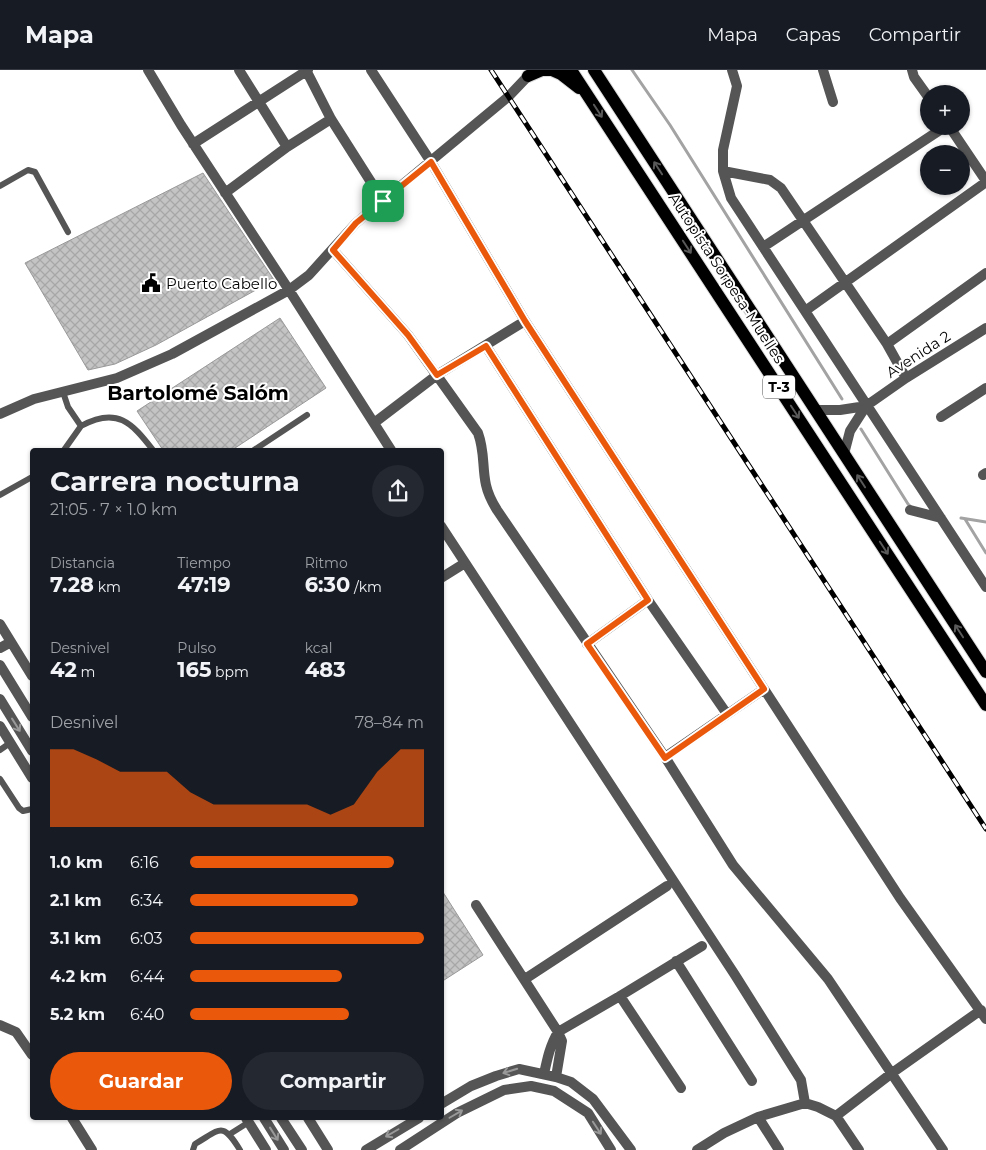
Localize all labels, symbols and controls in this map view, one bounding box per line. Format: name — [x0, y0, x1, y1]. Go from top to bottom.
text: Mapa — [25, 20, 94, 49]
text: Mapa — [707, 24, 758, 46]
text: Capas — [786, 24, 841, 46]
text: Compartir — [869, 24, 961, 46]
map controls — [920, 85, 970, 195]
button: + — [920, 85, 970, 135]
one-way arrow — [593, 104, 603, 118]
button: − — [920, 145, 970, 195]
one-way arrow — [653, 162, 663, 176]
pin — [362, 180, 404, 222]
icon: arrive — [369, 187, 397, 215]
street label: Autopista Sorpesa-Muelles — [665, 189, 789, 367]
one-way arrow — [682, 239, 692, 253]
public building icon: Puerto Cabello — [140, 272, 162, 294]
place label: Puerto Cabello — [166, 274, 277, 293]
street label: Avenida 2 — [882, 326, 954, 382]
road number: T-3 — [763, 376, 795, 398]
district label: Bartolomé Salóm — [107, 381, 289, 405]
one-way arrow — [790, 405, 800, 419]
text: Carrera nocturna — [50, 464, 300, 498]
button: share — [372, 465, 424, 517]
one-way arrow — [855, 474, 865, 488]
text: 21:05 · 7 × 1.0 km — [50, 500, 178, 519]
one-way arrow — [879, 541, 889, 555]
text: Distancia — [50, 554, 115, 572]
text: Tiempo — [177, 554, 231, 572]
text: Ritmo — [305, 554, 348, 572]
text: 7.28 — [50, 572, 94, 597]
text: 47:19 — [177, 572, 231, 597]
text: 6:30 — [305, 572, 350, 597]
text: km — [94, 578, 121, 596]
text: /km — [350, 578, 382, 596]
one-way arrow — [954, 625, 964, 639]
text: Desnivel — [50, 639, 110, 657]
text: Pulso — [177, 639, 216, 657]
text: kcal — [305, 639, 333, 657]
text: 42 — [50, 657, 77, 682]
text: 165 — [177, 657, 211, 682]
text: 483 — [305, 657, 346, 682]
text: m — [77, 663, 95, 681]
text: bpm — [211, 663, 249, 681]
text: Desnivel — [50, 713, 118, 732]
text: 78–84 m — [355, 713, 424, 732]
one-way arrow — [12, 717, 22, 731]
text: 1.0 km — [50, 853, 103, 872]
text: 6:16 — [130, 853, 159, 872]
text: 2.1 km — [50, 891, 102, 910]
text: 6:34 — [130, 891, 163, 910]
text: 3.1 km — [50, 929, 101, 948]
text: 6:03 — [130, 929, 163, 948]
text: 4.2 km — [50, 967, 107, 986]
text: 6:44 — [130, 967, 164, 986]
text: 5.2 km — [50, 1005, 105, 1024]
text: 6:40 — [130, 1005, 164, 1024]
button: Guardar — [50, 1052, 232, 1110]
button: Compartir — [242, 1052, 424, 1110]
one-way arrow — [503, 1067, 519, 1077]
one-way arrow — [448, 1109, 463, 1119]
one-way arrow — [592, 1121, 602, 1135]
one-way arrow — [269, 1126, 279, 1140]
one-way arrow — [385, 1129, 399, 1139]

